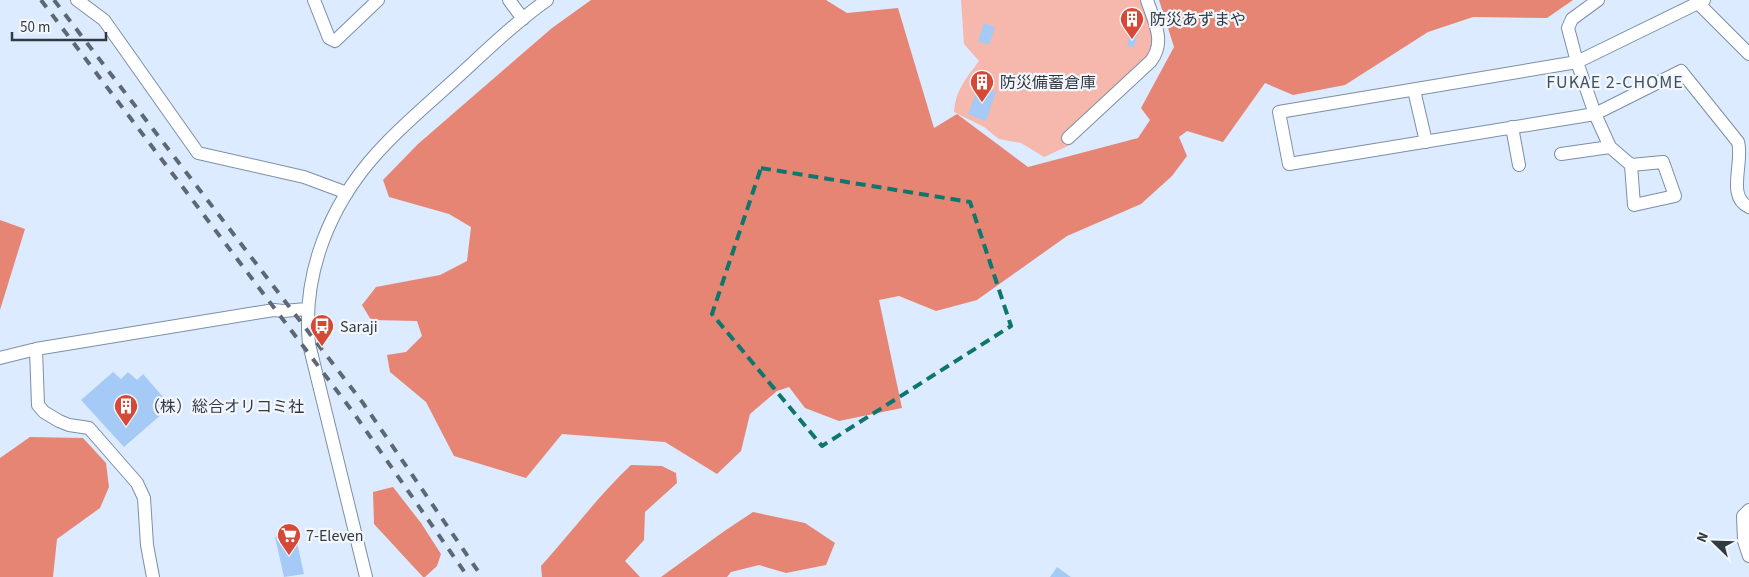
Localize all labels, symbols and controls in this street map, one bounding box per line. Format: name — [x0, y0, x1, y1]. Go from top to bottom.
building icon: 防災あずまや — [1119, 6, 1145, 40]
place label: 防災あずまや — [1150, 9, 1246, 31]
scale bar — [12, 10, 106, 42]
text: 50 m — [20, 17, 50, 38]
building icon: 防災備蓄倉庫 — [969, 69, 995, 103]
district label: FUKAE 2-CHOME — [1546, 70, 1684, 95]
place label: 防災備蓄倉庫 — [1000, 72, 1096, 94]
bus stop icon: Saraji — [309, 313, 335, 347]
place label: Saraji — [340, 316, 378, 338]
building icon: （株）総合オリコミ社 — [113, 393, 139, 427]
place label: （株）総合オリコミ社 — [144, 396, 304, 418]
north arrow — [1689, 517, 1739, 567]
supermarket icon: 7-Eleven — [276, 522, 302, 556]
place label: 7-Eleven — [306, 525, 364, 547]
text: N — [1692, 529, 1714, 546]

